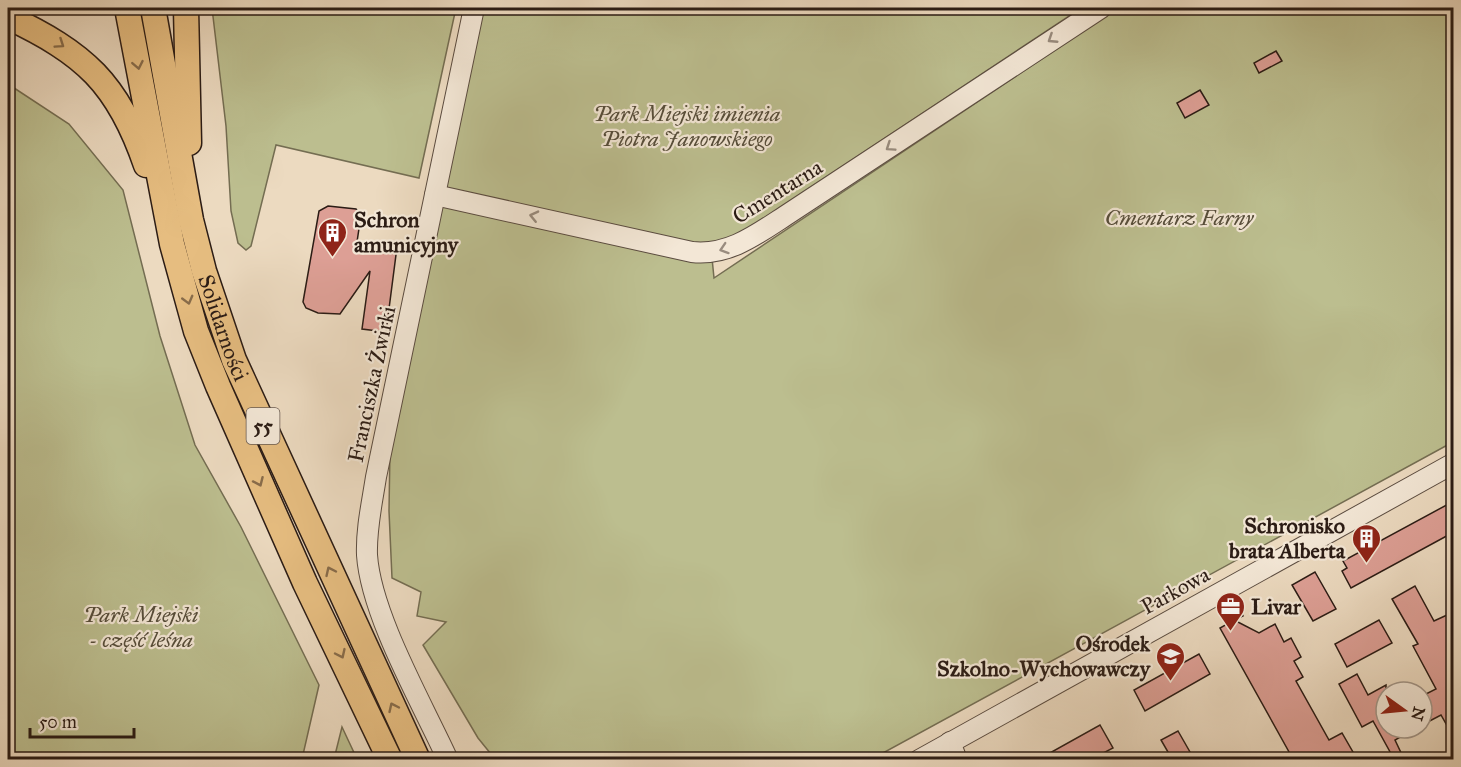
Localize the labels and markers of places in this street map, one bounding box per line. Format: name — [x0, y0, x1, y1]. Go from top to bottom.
place label: Schron amunicyjny — [354, 206, 460, 258]
building icon: Schron amunicyjny — [317, 216, 349, 258]
place label: Schronisko brata Alberta — [1228, 512, 1346, 564]
building icon: Schronisko brata Alberta — [1350, 522, 1382, 564]
office icon: Livar — [1214, 590, 1246, 632]
place label: Livar — [1251, 593, 1302, 620]
place label: Ośrodek Szkolno-Wychowawczy — [937, 630, 1152, 682]
school or university icon: Ośrodek Szkolno-Wychowawczy — [1155, 640, 1187, 682]

